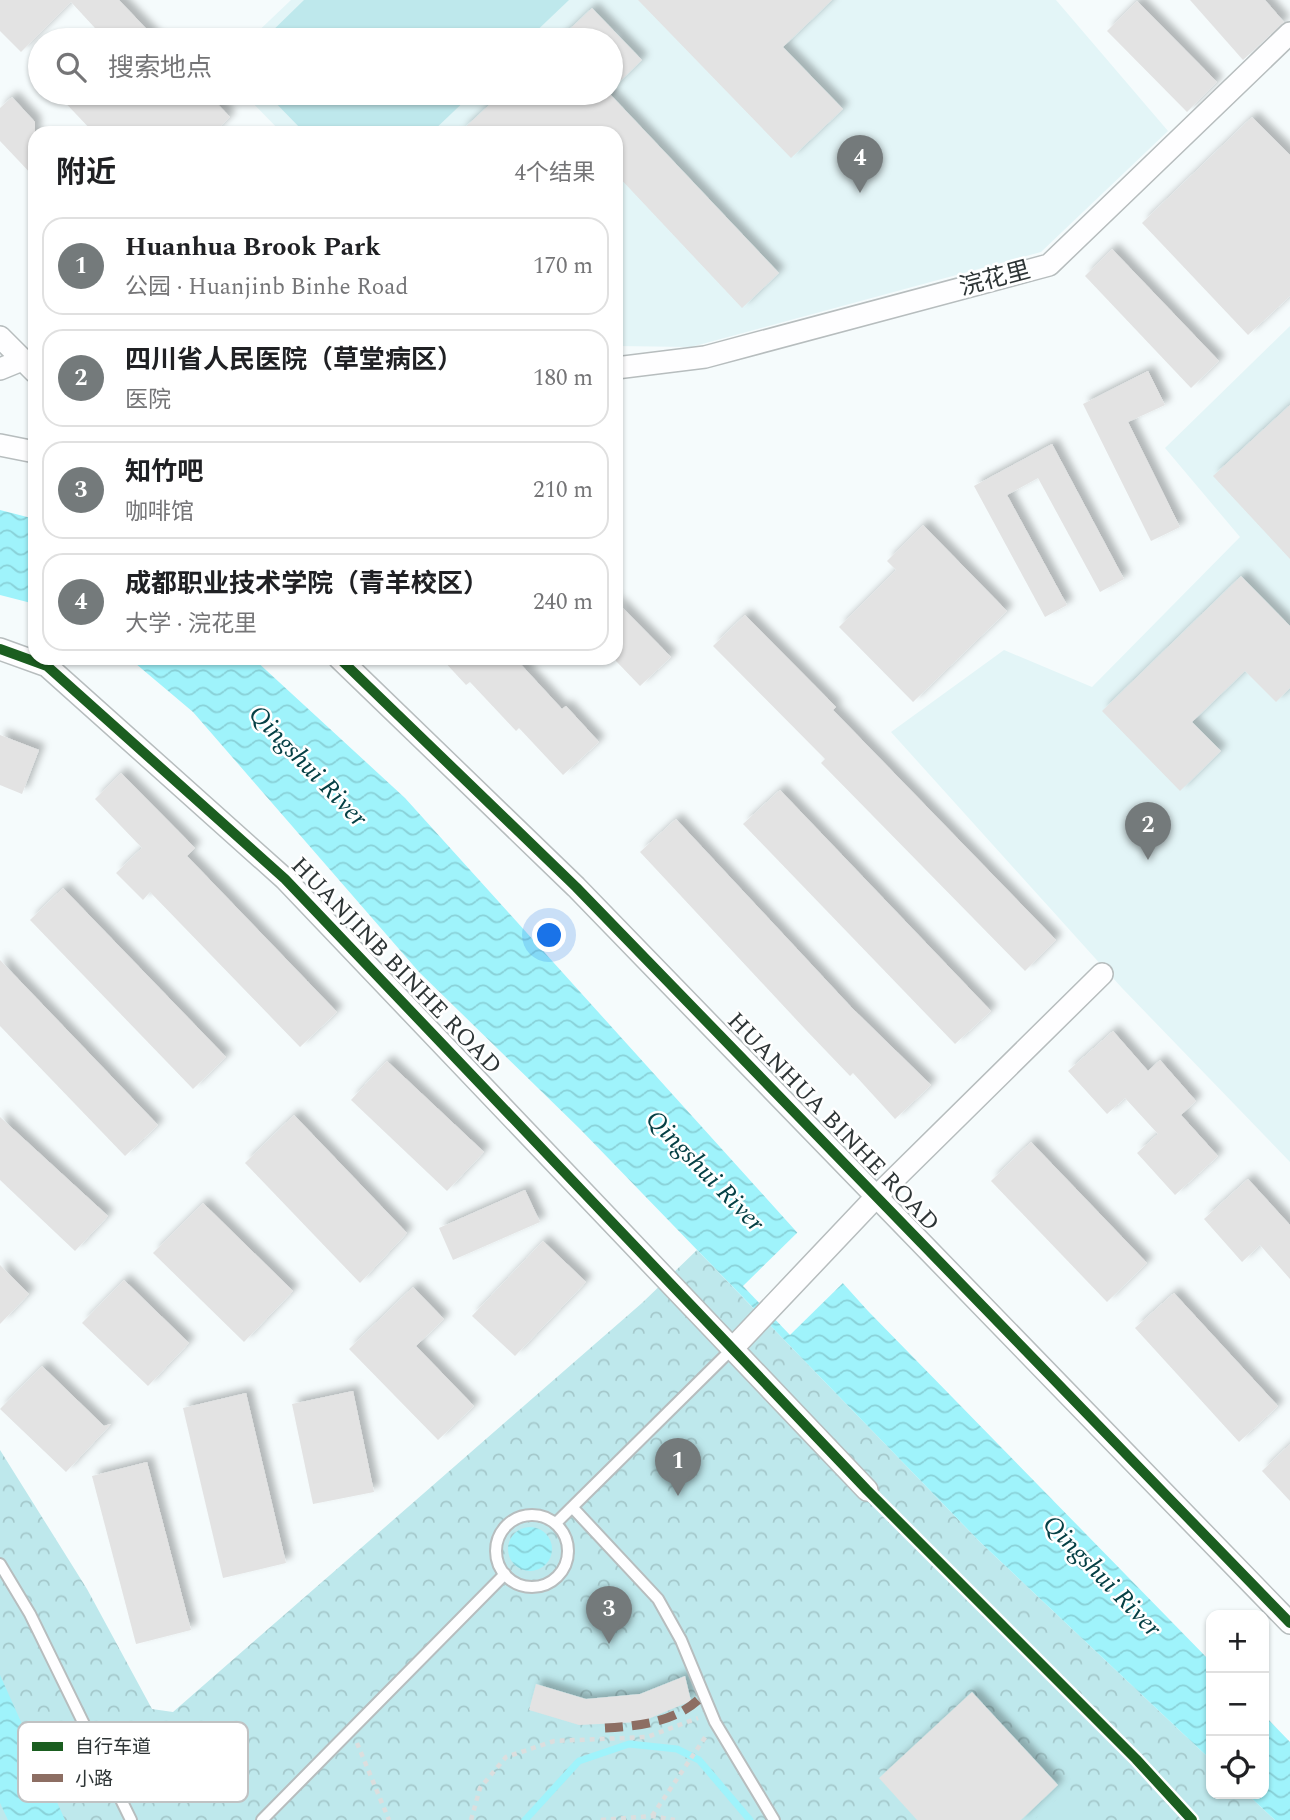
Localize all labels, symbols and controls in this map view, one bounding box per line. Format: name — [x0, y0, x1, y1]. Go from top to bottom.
search box — [28, 28, 623, 105]
icon: search — [52, 48, 90, 86]
text: 搜索地点 — [108, 48, 212, 88]
pin: 4 — [837, 135, 883, 193]
text: 附近 — [56, 150, 116, 196]
text: 4个结果 — [515, 156, 595, 191]
text: Huanhua Brook Park — [125, 227, 381, 267]
text: 1 — [75, 249, 87, 284]
text: 170 m — [533, 249, 593, 284]
street label: 浣花里 — [956, 252, 1034, 306]
text: 公园 · Huanjinb Binhe Road — [125, 270, 408, 305]
text: 四川省人民医院（草堂病区） — [125, 340, 463, 380]
text: 2 — [75, 361, 87, 396]
text: 180 m — [533, 361, 593, 396]
text: 医院 — [125, 383, 171, 418]
text: 知竹吧 — [125, 452, 203, 492]
text: 3 — [75, 473, 87, 508]
text: 210 m — [533, 473, 593, 508]
text: 咖啡馆 — [125, 495, 194, 530]
text: 成都职业技术学院（青羊校区） — [125, 564, 489, 604]
text: 4 — [75, 585, 87, 620]
text: 240 m — [533, 585, 593, 620]
text: 大学 · 浣花里 — [125, 607, 257, 642]
water label: Qingshui River — [239, 696, 378, 837]
pin: 2 — [1125, 802, 1171, 860]
street label: HUANJINB BINHE ROAD — [282, 849, 510, 1083]
your location — [532, 918, 566, 952]
street label: HUANHUA BINHE ROAD — [718, 1004, 948, 1240]
water label: Qingshui River — [636, 1101, 775, 1242]
pin: 1 — [655, 1438, 701, 1496]
water label: Qingshui River — [1033, 1506, 1172, 1647]
pin: 3 — [586, 1586, 632, 1644]
map controls — [1206, 1610, 1269, 1799]
button: + — [1206, 1610, 1269, 1673]
button: − — [1206, 1673, 1269, 1736]
legend — [18, 1722, 248, 1802]
text: 自行车道 — [75, 1733, 151, 1762]
button: locate — [1206, 1736, 1269, 1799]
text: 小路 — [75, 1765, 113, 1794]

